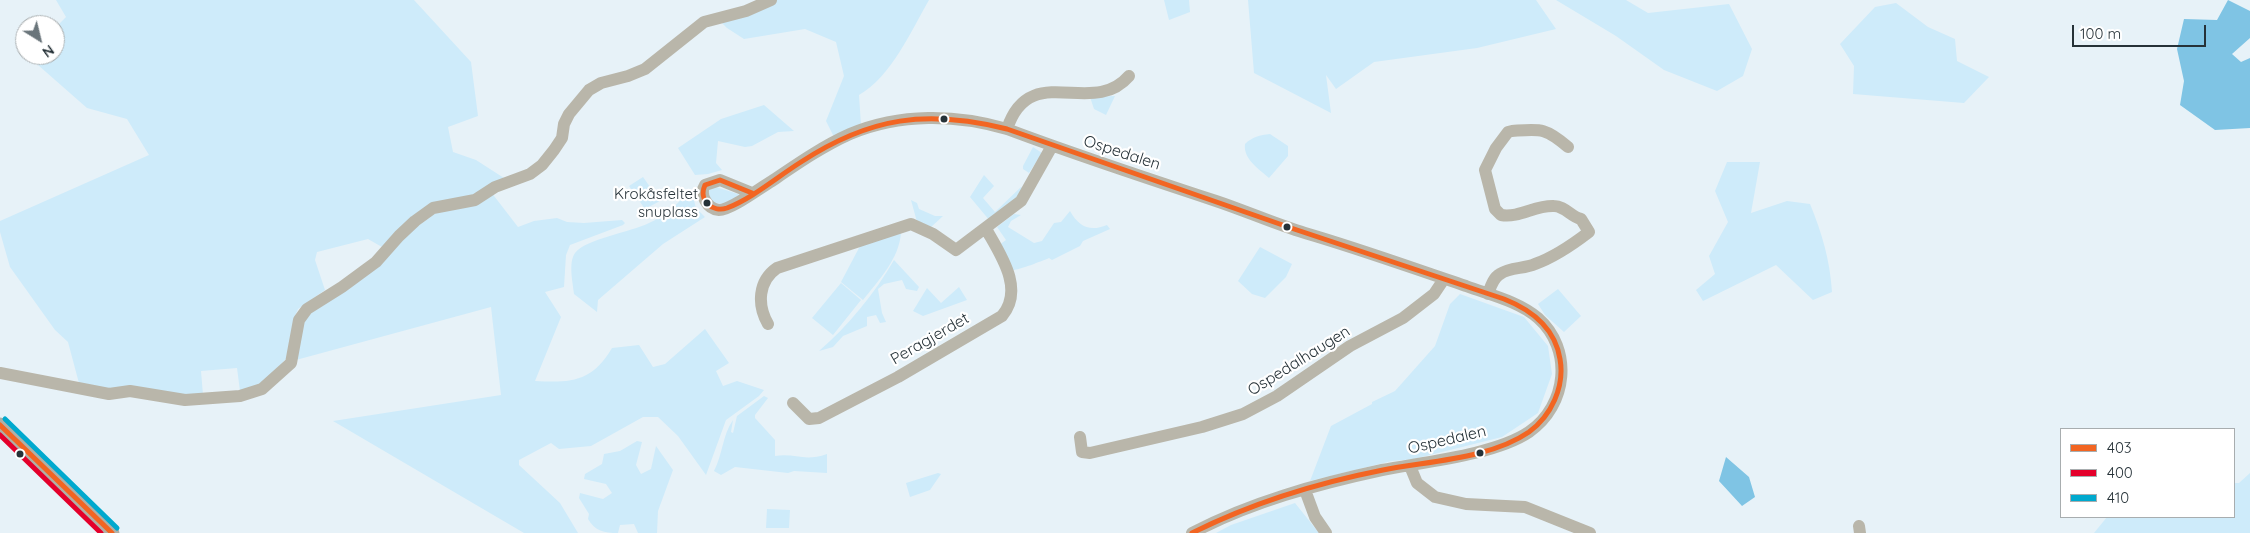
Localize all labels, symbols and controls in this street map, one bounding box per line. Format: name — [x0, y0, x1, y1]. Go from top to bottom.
north arrow — [15, 15, 65, 65]
scale bar — [2075, 15, 2209, 47]
text: 100 m — [2080, 24, 2121, 43]
text: N — [39, 41, 58, 62]
unlabelled marker — [939, 114, 949, 124]
street label: Ospedalen — [1081, 132, 1163, 174]
place label: Krokåsfeltet snuplass — [614, 185, 698, 220]
marker: Krokåsfeltet snuplass — [702, 198, 712, 208]
unlabelled marker — [1282, 222, 1292, 232]
street label: Peragjerdet — [887, 309, 973, 369]
street label: Ospedalhaugen — [1244, 322, 1354, 400]
street label: Ospedalen — [1406, 422, 1488, 458]
legend — [2060, 428, 2235, 518]
text: 403 — [2107, 438, 2132, 457]
unlabelled marker — [1475, 448, 1485, 458]
unlabelled marker — [15, 449, 25, 459]
text: 400 — [2107, 463, 2133, 482]
text: 410 — [2107, 488, 2129, 507]

